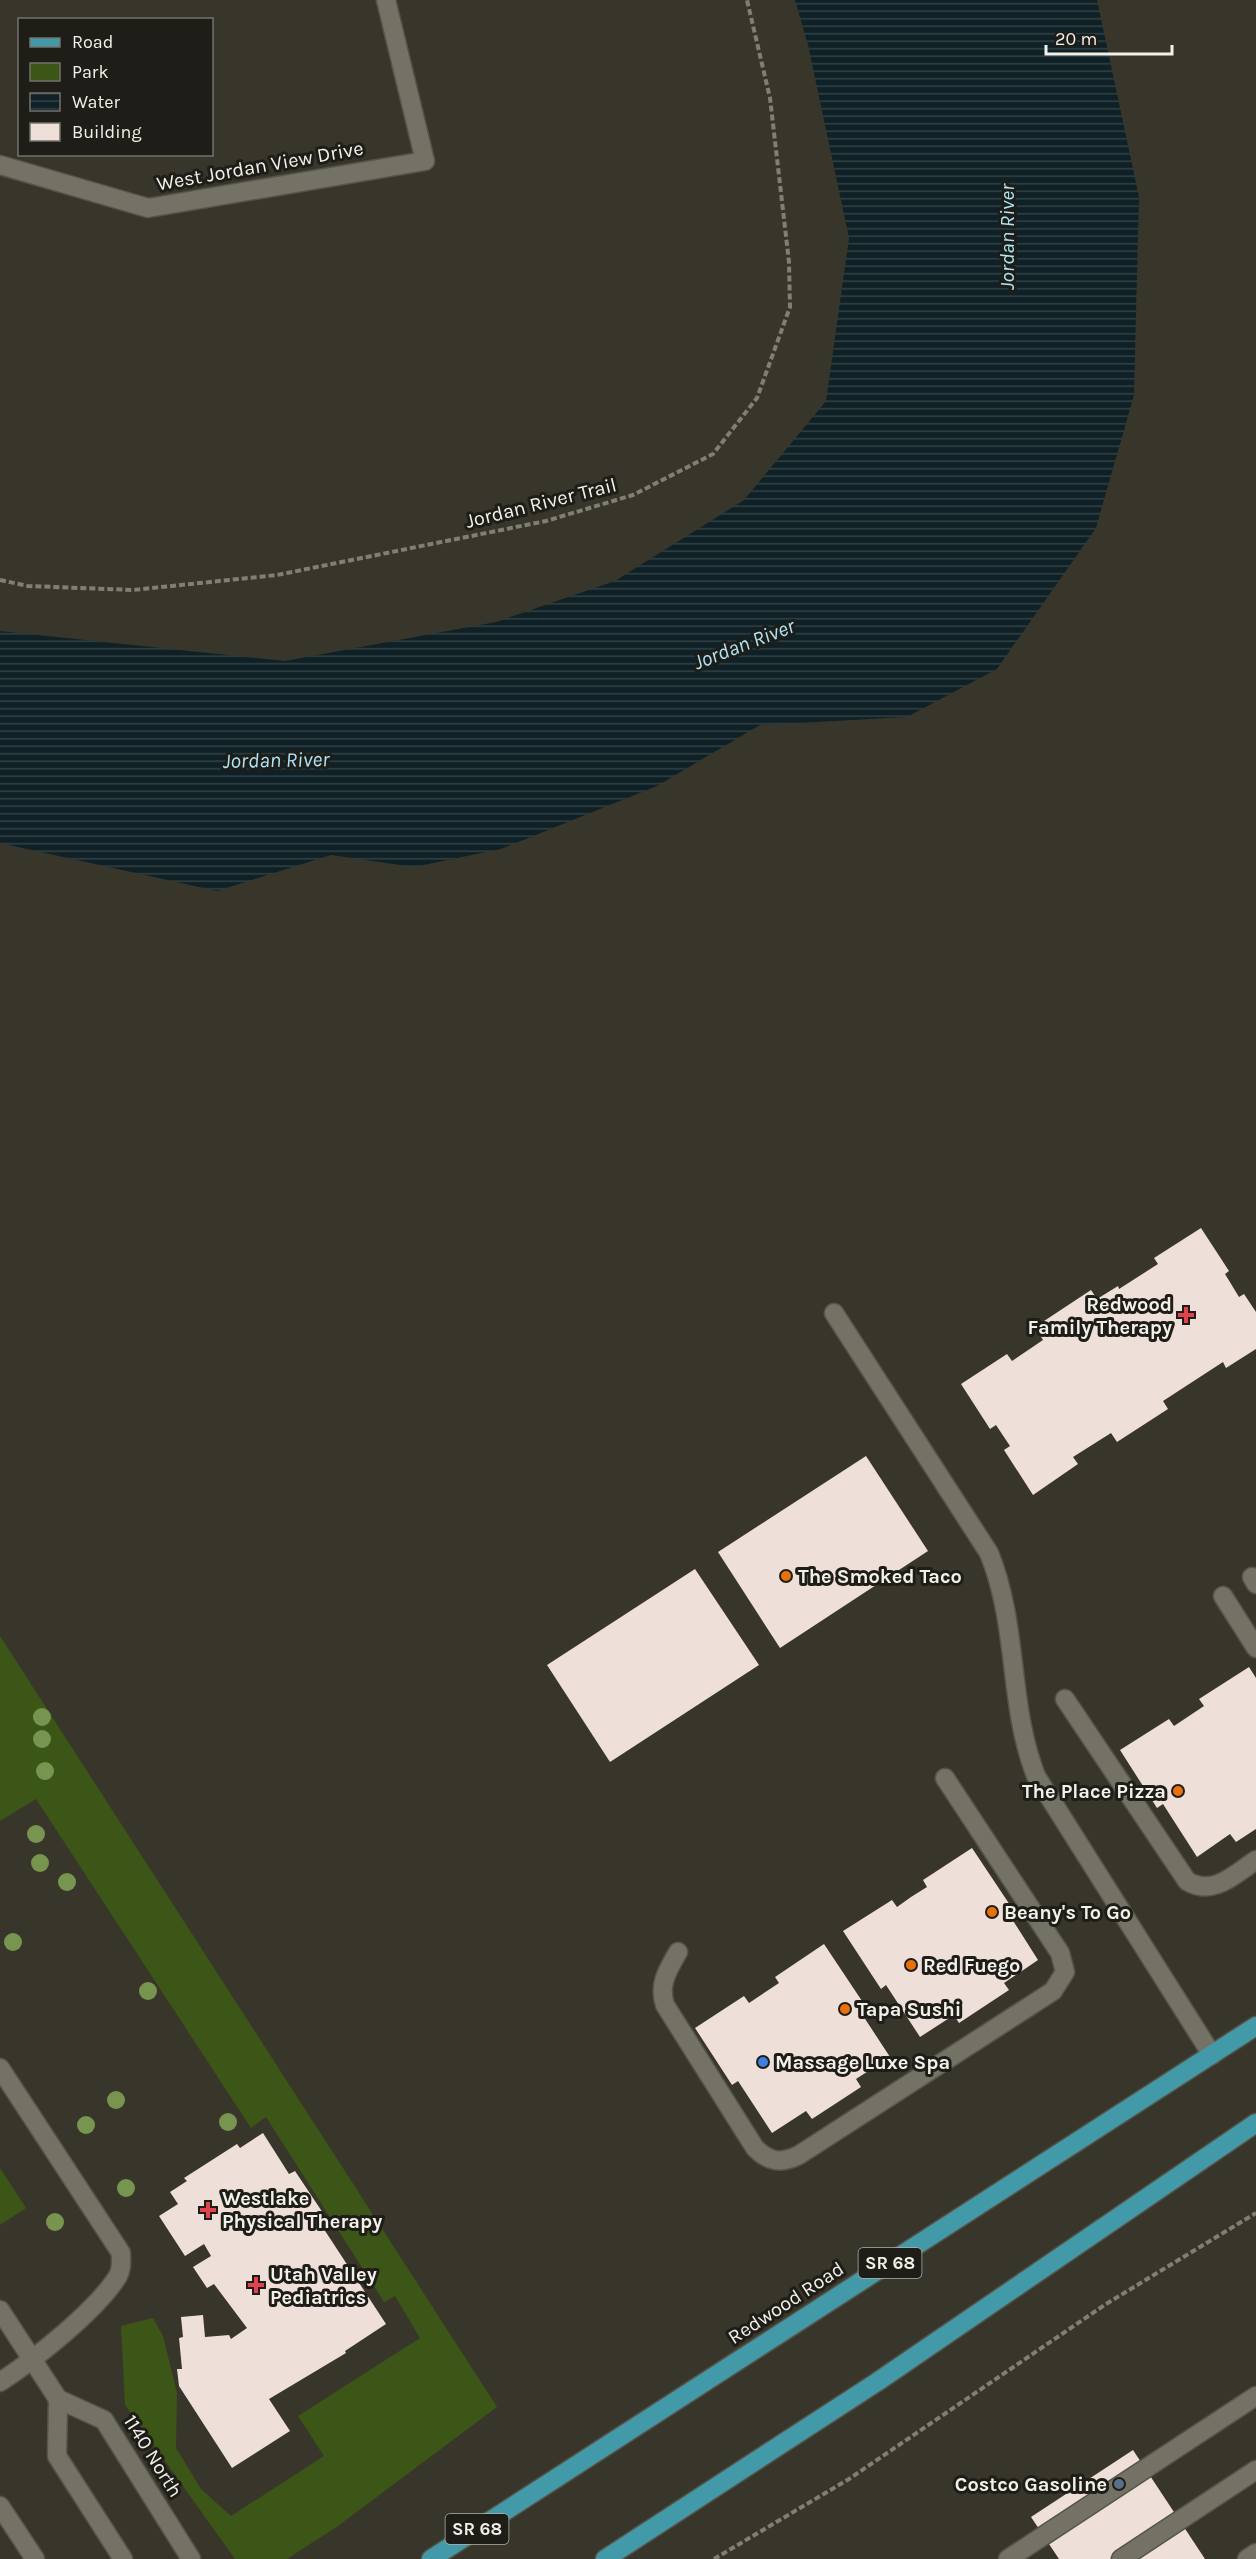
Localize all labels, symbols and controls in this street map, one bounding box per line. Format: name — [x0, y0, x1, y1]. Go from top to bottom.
legend — [18, 18, 213, 156]
scale bar — [1046, 18, 1172, 56]
text: 20 m — [1055, 28, 1097, 50]
text: Road — [72, 31, 113, 53]
text: Park — [72, 61, 109, 83]
text: Water — [72, 91, 120, 113]
text: Building — [72, 121, 142, 143]
street label: West Jordan View Drive — [155, 136, 365, 196]
water label: Jordan River — [995, 183, 1019, 290]
street label: Jordan River Trail — [463, 473, 619, 533]
water label: Jordan River — [690, 613, 799, 674]
water label: Jordan River — [223, 747, 330, 773]
place label: Redwood Family Therapy — [1028, 1293, 1172, 1339]
marker: Redwood Family Therapy — [1177, 1306, 1195, 1324]
place label: The Smoked Taco — [798, 1565, 962, 1588]
marker: The Smoked Taco — [779, 1569, 793, 1583]
place label: The Place Pizza — [1022, 1780, 1166, 1803]
marker: The Place Pizza — [1171, 1784, 1185, 1798]
place label: Beany's To Go — [1004, 1901, 1131, 1924]
marker: Beany's To Go — [985, 1905, 999, 1919]
place label: Red Fuego — [923, 1954, 1020, 1977]
marker: Red Fuego — [904, 1958, 918, 1972]
place label: Tapa Sushi — [857, 1998, 961, 2021]
marker: Tapa Sushi — [838, 2002, 852, 2016]
place label: Massage Luxe Spa — [775, 2051, 950, 2074]
marker: Massage Luxe Spa — [756, 2055, 770, 2069]
place label: Westlake Physical Therapy — [222, 2187, 382, 2233]
marker: Westlake Physical Therapy — [199, 2201, 217, 2219]
road number: SR 68 — [858, 2248, 922, 2278]
street label: Redwood Road — [724, 2257, 848, 2349]
place label: Utah Valley Pediatrics — [270, 2263, 377, 2309]
marker: Utah Valley Pediatrics — [247, 2276, 265, 2294]
street label: 1140 North — [119, 2411, 187, 2501]
place label: Costco Gasoline — [955, 2473, 1107, 2496]
marker: Costco Gasoline — [1112, 2477, 1126, 2491]
road number: SR 68 — [446, 2514, 508, 2544]

